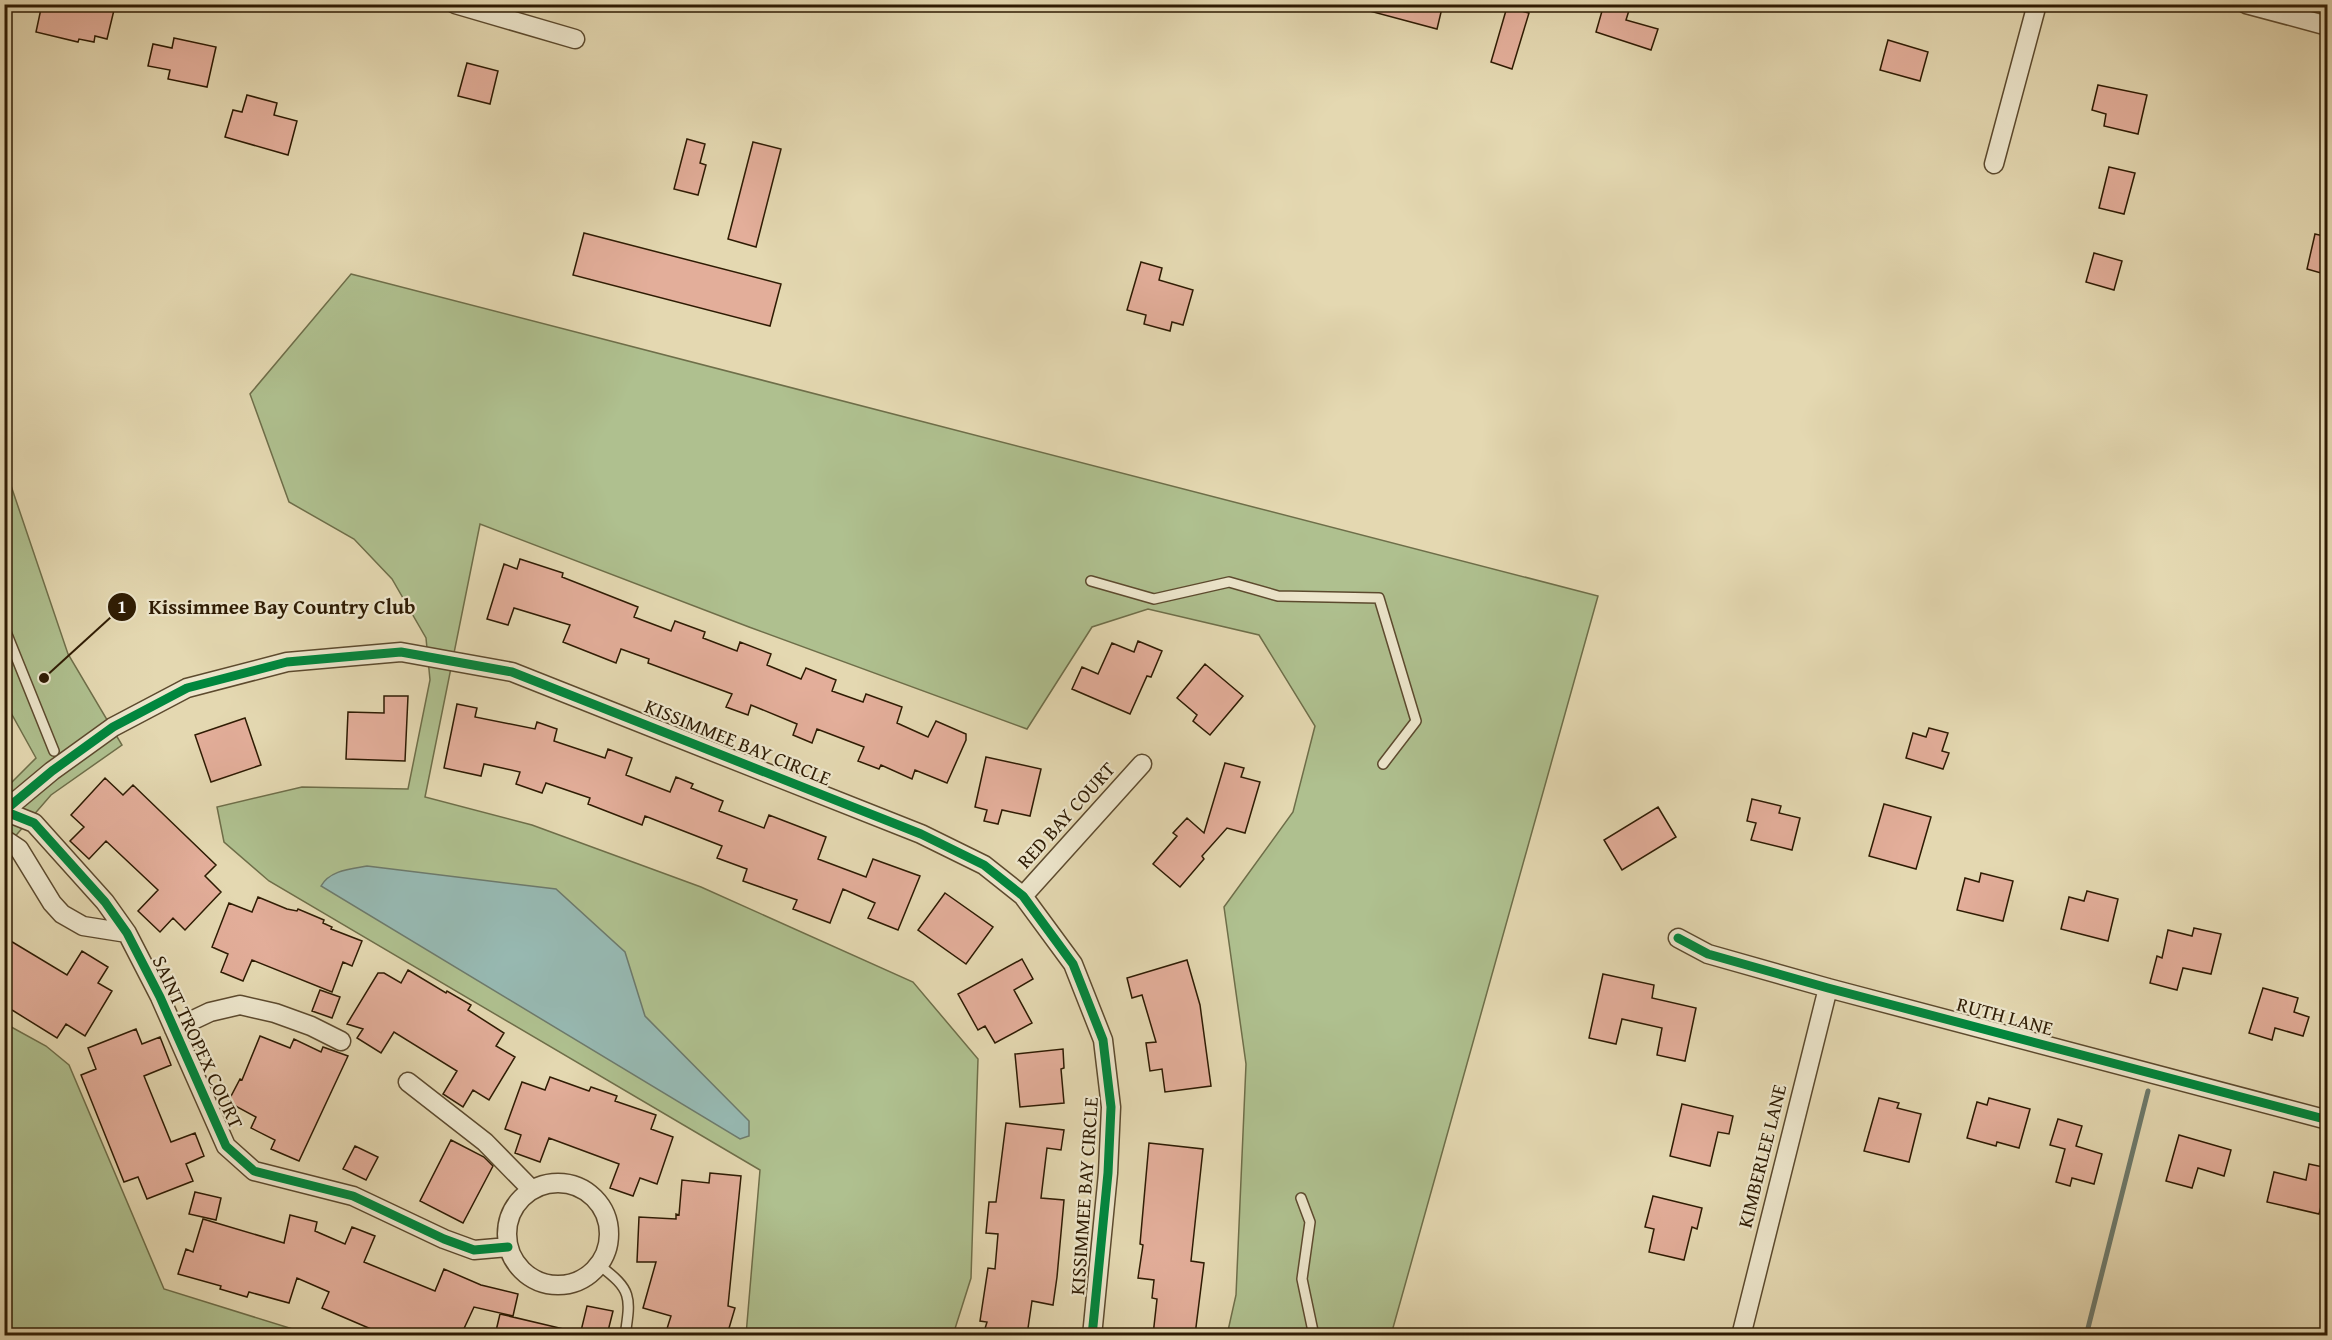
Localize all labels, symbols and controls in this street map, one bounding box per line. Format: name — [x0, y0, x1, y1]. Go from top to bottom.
callout: Kissimmee Bay Country Club — [107, 587, 428, 626]
text: Kissimmee Bay Country Club — [148, 591, 416, 622]
text: 1 — [117, 593, 127, 620]
street label: KISSIMMEE BAY CIRCLE — [641, 691, 836, 792]
street label: RED BAY COURT — [1010, 755, 1122, 874]
street label: SAINT TROPEX COURT — [146, 951, 251, 1133]
street label: RUTH LANE — [1954, 989, 2057, 1042]
street label: KIMBERLEE LANE — [1730, 1081, 1793, 1231]
street label: KISSIMMEE BAY CIRCLE — [1062, 1096, 1105, 1296]

